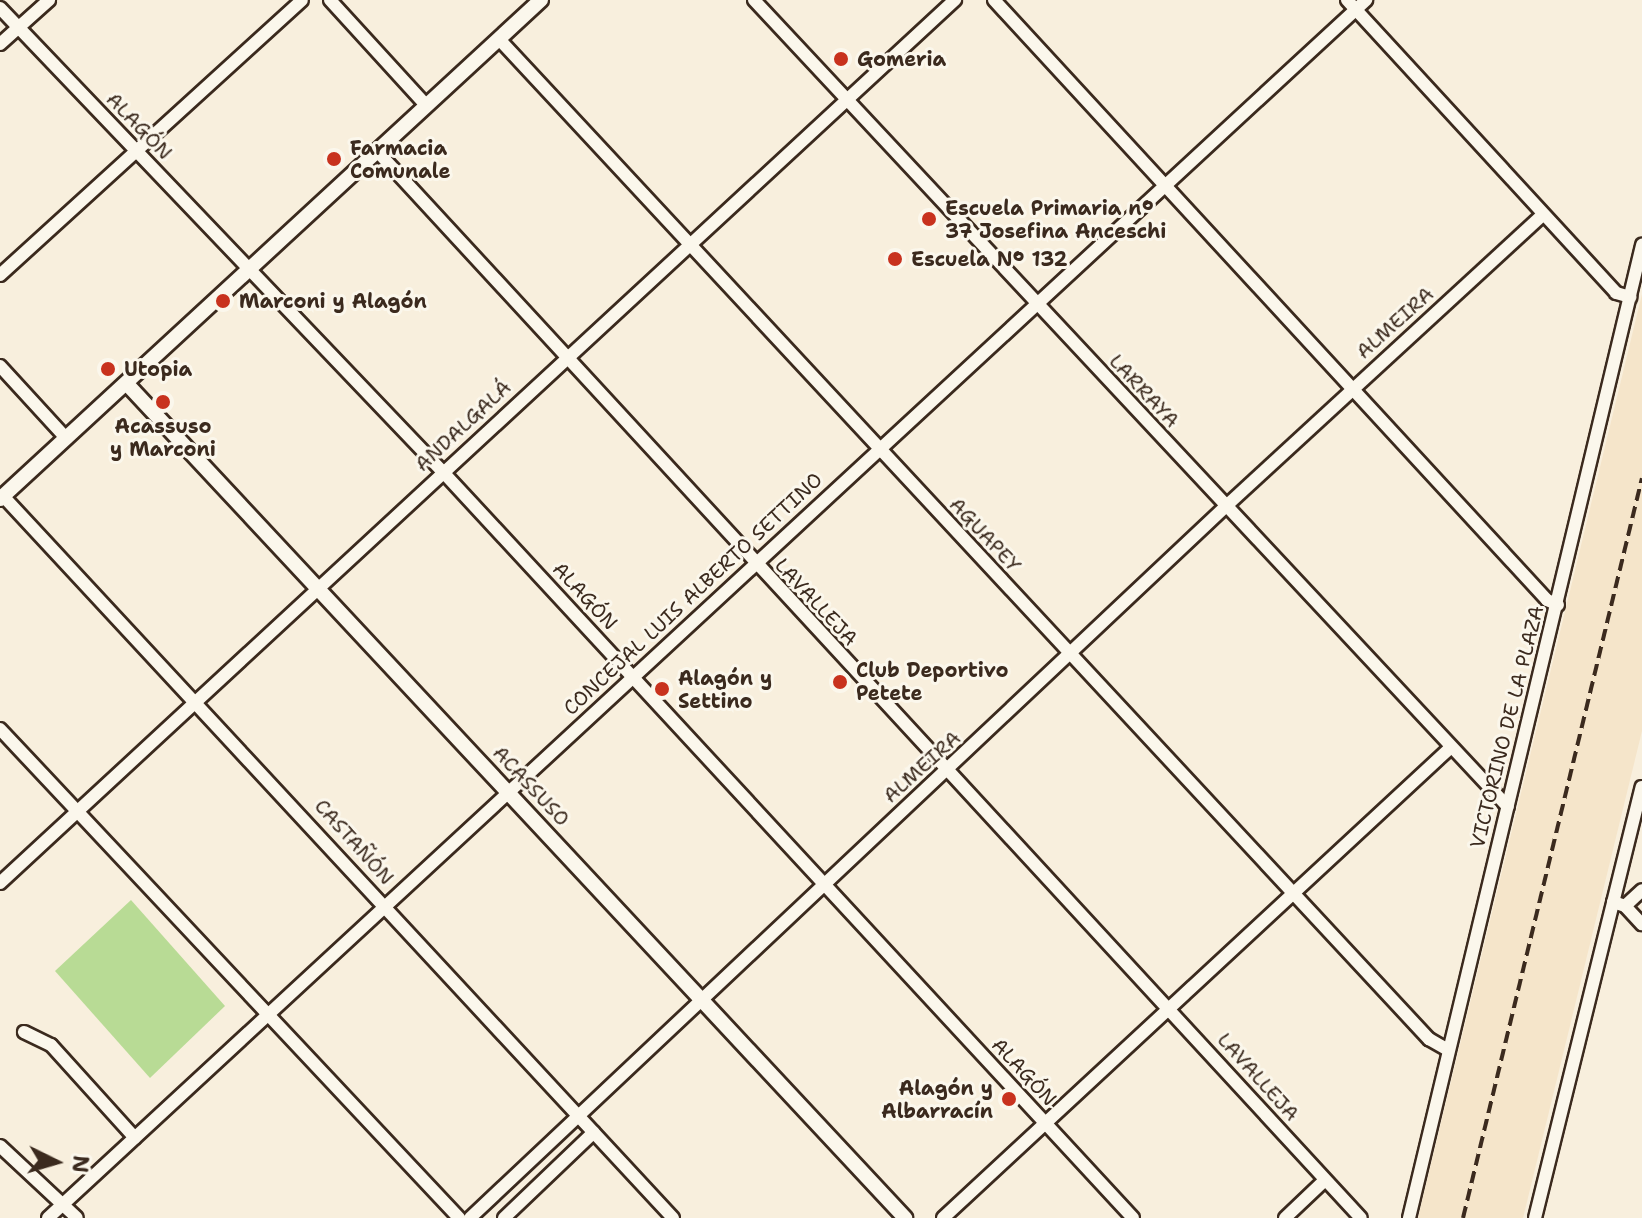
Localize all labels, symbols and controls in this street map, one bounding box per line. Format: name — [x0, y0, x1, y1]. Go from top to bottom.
place label: Gomeria — [857, 47, 946, 71]
marker: Gomeria — [832, 50, 850, 68]
street label: ALAGÓN — [101, 87, 177, 165]
place label: Farmacia Comunale — [350, 136, 451, 183]
marker: Farmacia Comunale — [325, 150, 343, 168]
place label: Escuela Primaria n° 37 Josefina Anceschi — [945, 196, 1166, 243]
marker: Escuela Primaria n° 37 Josefina Anceschi — [920, 210, 938, 228]
place label: Escuela N° 132 — [911, 247, 1067, 271]
marker: Escuela N° 132 — [886, 250, 904, 268]
street label: ALMEIRA — [1351, 282, 1439, 364]
place label: Marconi y Alagón — [239, 289, 427, 313]
marker: Marconi y Alagón — [214, 292, 232, 310]
street label: LARRAYA — [1104, 349, 1184, 433]
place label: Utopia — [124, 357, 192, 381]
marker: Utopia — [99, 360, 117, 378]
street label: ANDALGALÁ — [410, 375, 516, 477]
marker: Acassuso y Marconi — [154, 393, 172, 411]
place label: Acassuso y Marconi — [110, 414, 216, 461]
street label: CONCEJAL LUIS ALBERTO SETTINO — [559, 468, 827, 720]
street label: AGUAPEY — [944, 493, 1026, 577]
street label: LAVALLEJA — [770, 553, 862, 651]
street label: ALAGÓN — [548, 557, 622, 635]
street label: VICTORINO DE LA PLAZA — [1465, 603, 1549, 851]
place label: Club Deportivo Petete — [856, 658, 1009, 705]
place label: Alagón y Settino — [678, 666, 772, 713]
marker: Club Deportivo Petete — [831, 673, 849, 691]
marker: Alagón y Settino — [653, 680, 671, 698]
street label: ALMEIRA — [878, 726, 966, 808]
street label: ACASSUSO — [488, 741, 574, 831]
street label: CASTAÑÓN — [309, 794, 399, 890]
street label: LAVALLEJA — [1212, 1028, 1304, 1126]
street label: ALAGÓN — [987, 1033, 1061, 1111]
place label: Alagón y Albarracín — [881, 1076, 993, 1123]
marker: Alagón y Albarracín — [1000, 1090, 1018, 1108]
north arrow — [16, 1122, 96, 1202]
text: N — [65, 1154, 96, 1174]

